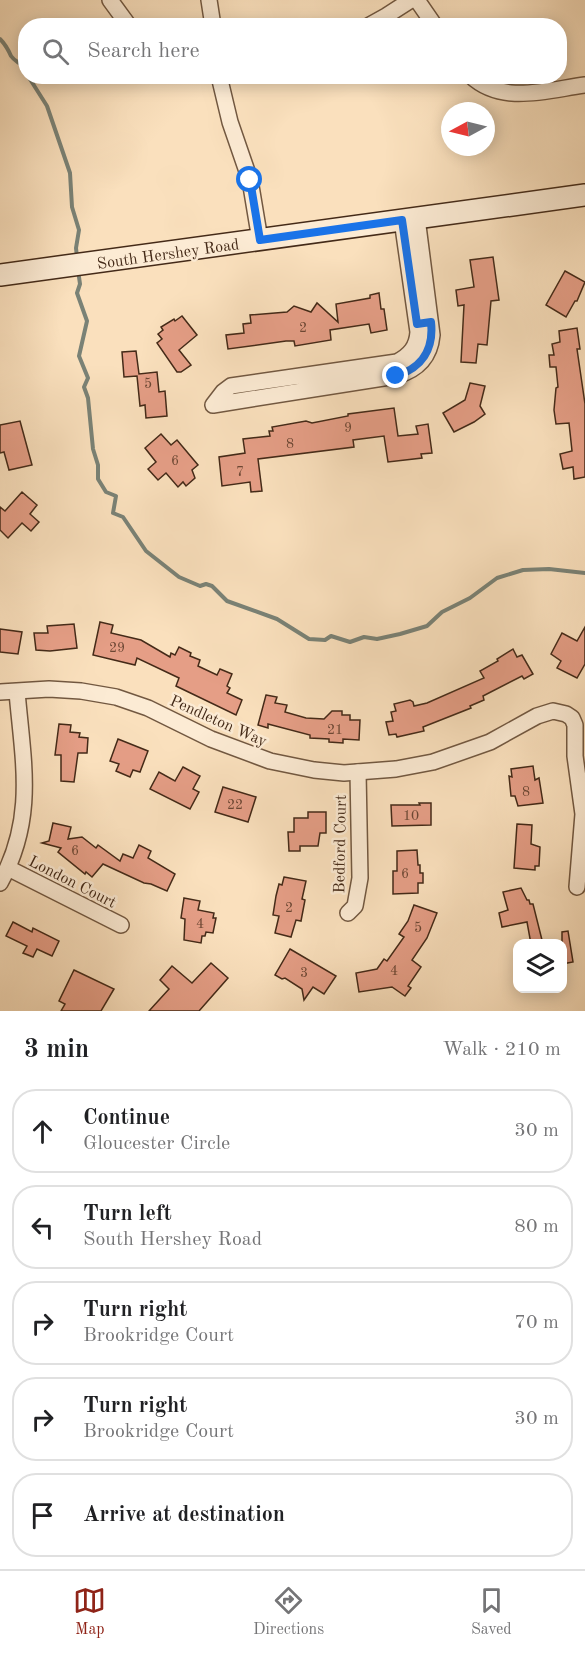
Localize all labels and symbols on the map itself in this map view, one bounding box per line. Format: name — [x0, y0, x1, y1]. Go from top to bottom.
north arrow — [441, 102, 495, 156]
route start — [236, 166, 262, 192]
street label: South Hershey Road — [96, 237, 240, 273]
house number: 2 — [299, 321, 307, 335]
route end — [382, 362, 408, 388]
house number: 5 — [144, 377, 152, 391]
house number: 9 — [344, 421, 352, 435]
house number: 8 — [286, 437, 294, 451]
house number: 6 — [171, 454, 179, 468]
house number: 7 — [236, 465, 244, 479]
house number: 29 — [109, 641, 125, 655]
street label: Pendleton Way — [167, 693, 270, 751]
house number: 21 — [327, 723, 343, 737]
house number: 8 — [522, 785, 530, 799]
street label: Bedford Court — [332, 794, 350, 894]
house number: 22 — [227, 798, 243, 812]
house number: 10 — [403, 809, 419, 823]
house number: 6 — [71, 844, 79, 858]
street label: London Court — [26, 854, 119, 912]
house number: 6 — [401, 867, 409, 881]
house number: 2 — [285, 901, 293, 915]
house number: 4 — [196, 917, 204, 931]
house number: 5 — [414, 921, 422, 935]
house number: 4 — [390, 964, 398, 978]
house number: 3 — [300, 966, 308, 980]

